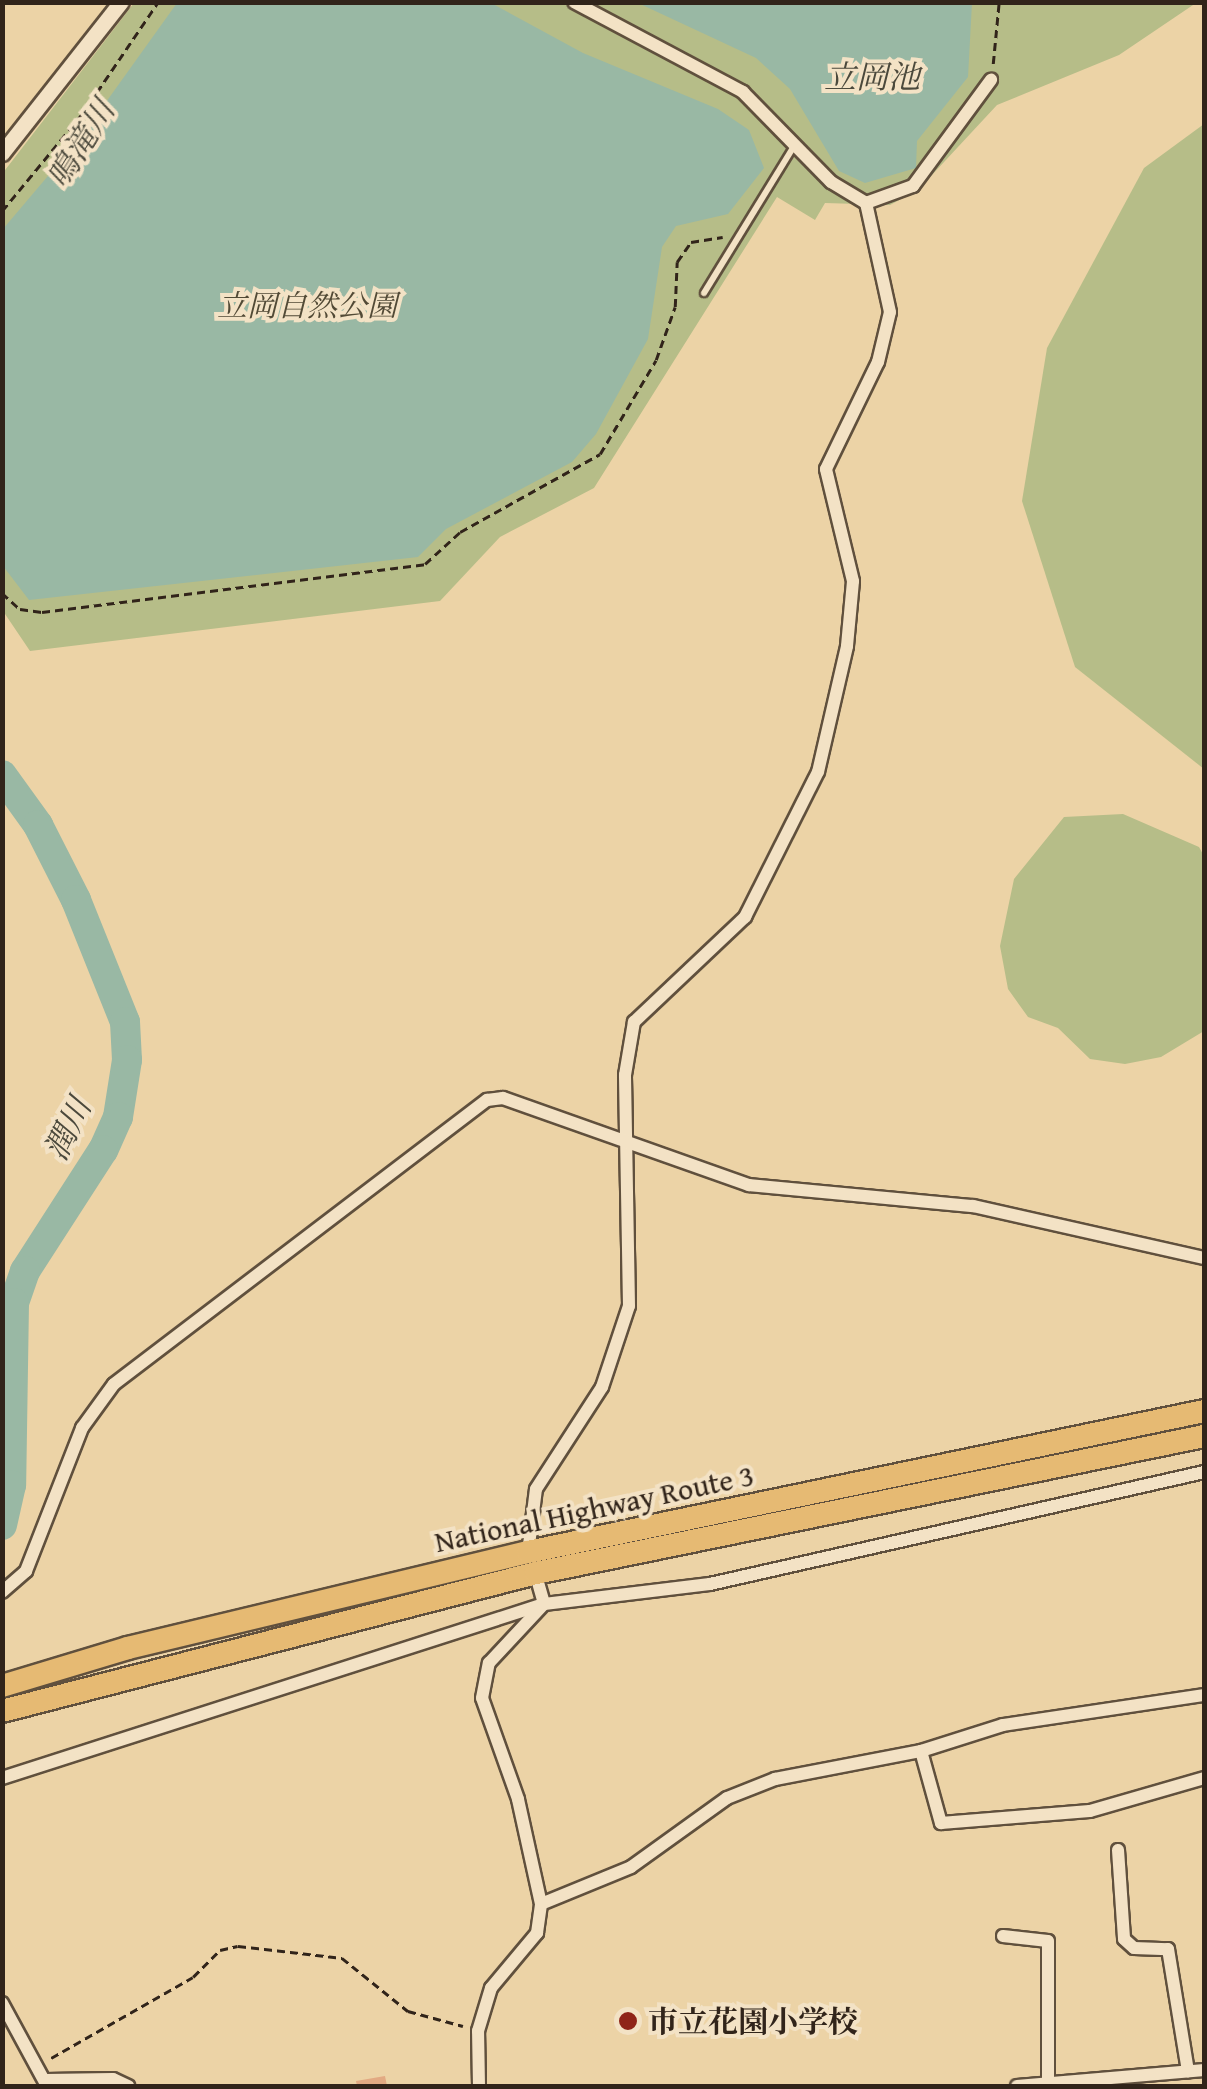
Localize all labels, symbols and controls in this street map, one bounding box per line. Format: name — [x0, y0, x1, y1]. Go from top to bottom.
water label: 立岡池 — [824, 58, 920, 96]
water label: 鳴滝川 — [39, 93, 123, 195]
park label: 立岡自然公園 — [217, 287, 397, 323]
water label: 潤川 — [37, 1092, 99, 1166]
street label: National Highway Route 3 — [431, 1457, 757, 1559]
place label: 市立花園小学校 — [648, 2003, 858, 2039]
marker: 市立花園小学校 — [617, 2010, 639, 2032]

